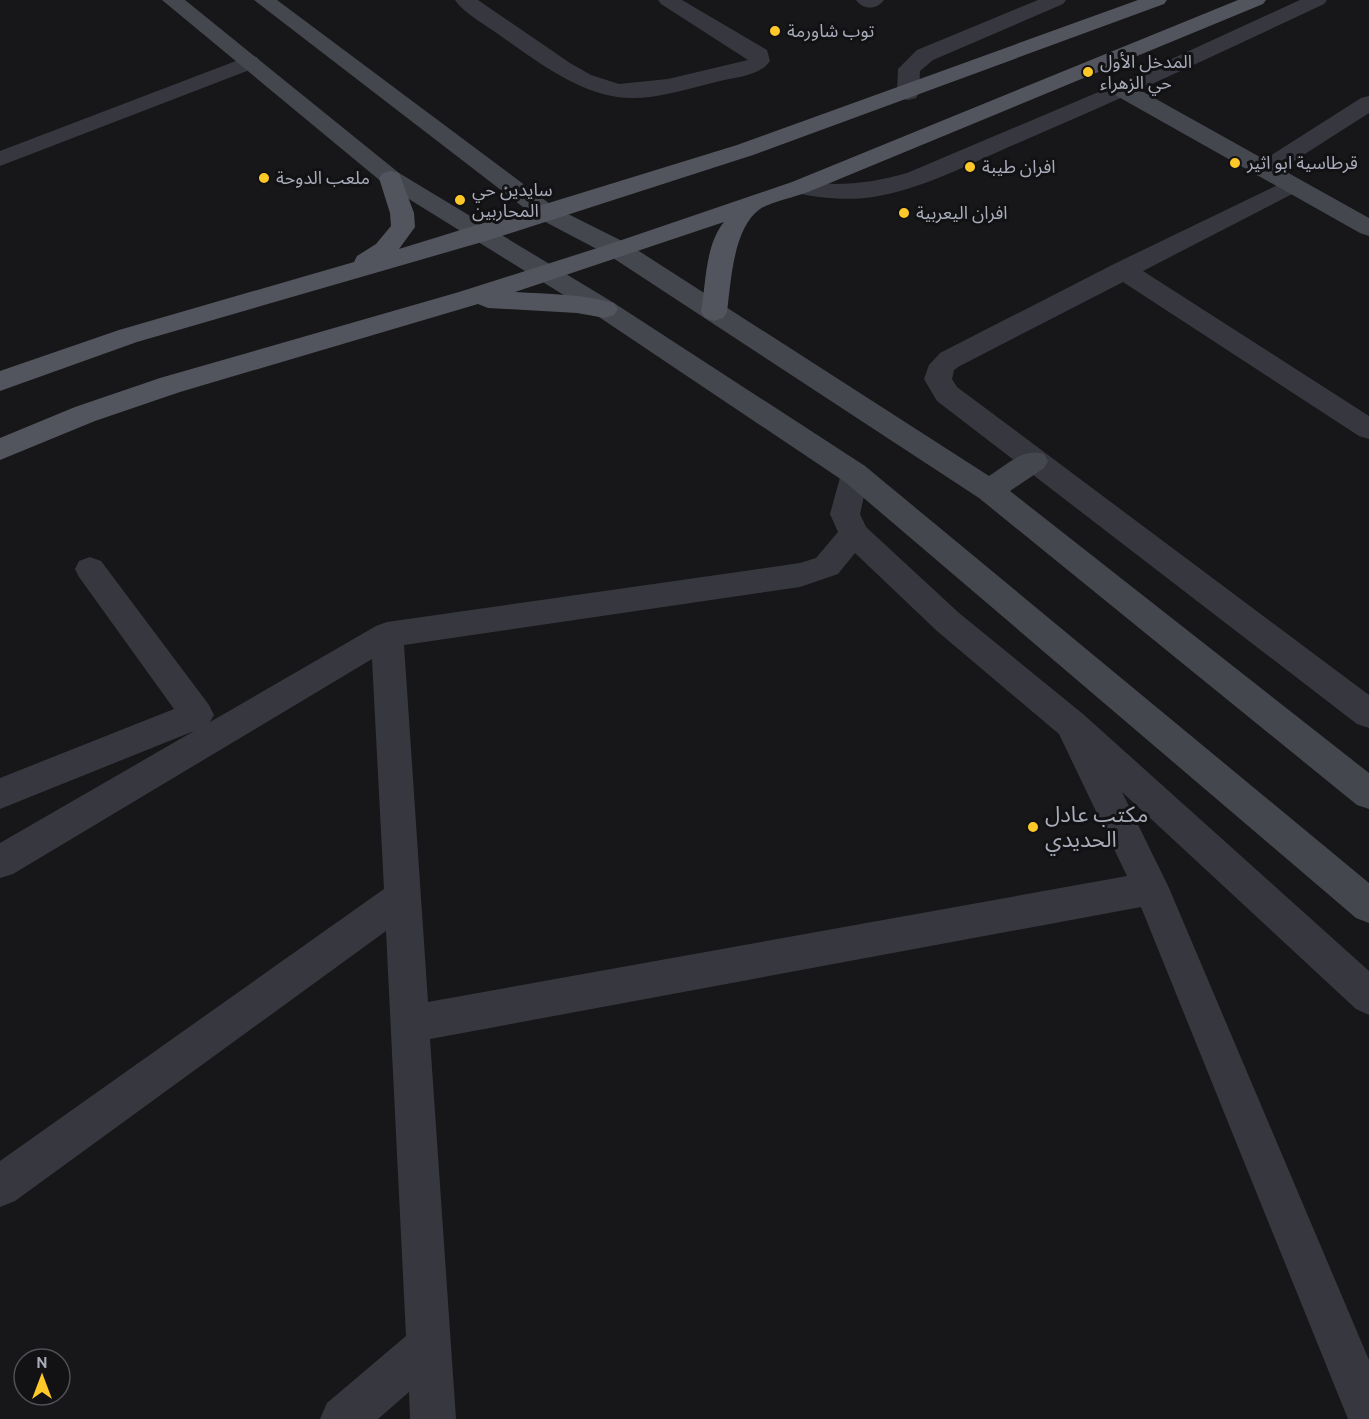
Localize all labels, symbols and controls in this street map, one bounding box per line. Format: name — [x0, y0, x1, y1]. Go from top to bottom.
place label: توب شاورمة — [787, 20, 874, 42]
marker: توب شاورمة — [768, 24, 782, 38]
place label: المدخل الأول حي الزهراء — [1100, 51, 1192, 96]
marker: المدخل الأول حي الزهراء — [1081, 65, 1095, 79]
place label: قرطاسية ابو اثير — [1246, 152, 1358, 174]
place label: افران طيبة — [982, 156, 1056, 178]
marker: قرطاسية ابو اثير — [1228, 156, 1242, 170]
marker: افران طيبة — [963, 160, 977, 174]
place label: ملعب الدوحة — [276, 167, 370, 189]
marker: ملعب الدوحة — [257, 171, 271, 185]
place label: سايدين حي المحاربين — [472, 179, 553, 222]
marker: سايدين حي المحاربين — [453, 193, 467, 207]
place label: افران اليعربية — [916, 202, 1008, 224]
marker: افران اليعربية — [897, 206, 911, 220]
place label: مكتب عادل الحديدي — [1045, 801, 1148, 856]
marker: مكتب عادل الحديدي — [1026, 820, 1040, 834]
north arrow — [12, 1347, 72, 1407]
text: N — [36, 1353, 48, 1372]

